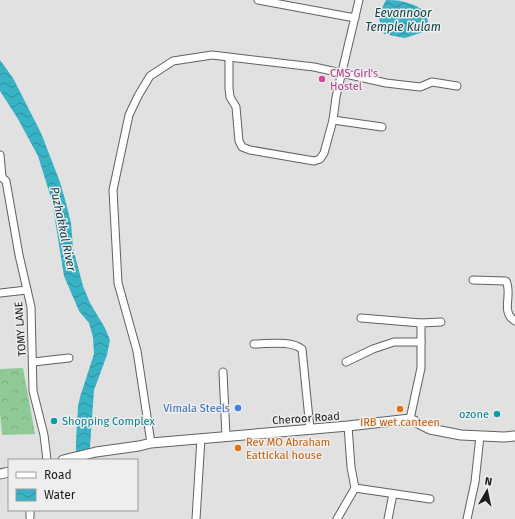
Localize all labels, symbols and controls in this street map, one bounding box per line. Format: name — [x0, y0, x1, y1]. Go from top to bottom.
water label: Eevannoor Temple Kulam — [365, 6, 441, 34]
place label: CMS Girl's Hostel — [330, 67, 378, 93]
marker: CMS Girl's Hostel — [317, 74, 327, 84]
water label: Puzhakkal River — [47, 185, 79, 273]
street label: TOMY LANE — [12, 301, 29, 357]
place label: Vimala Steels — [163, 402, 230, 415]
marker: Vimala Steels — [233, 403, 243, 413]
marker: IRB wet canteen — [395, 404, 405, 414]
place label: ozone — [459, 408, 489, 421]
marker: ozone — [492, 409, 502, 419]
street label: Cheroor Road — [272, 410, 340, 427]
place label: Shopping Complex — [62, 415, 156, 428]
marker: Shopping Complex — [49, 416, 59, 426]
place label: IRB wet canteen — [360, 416, 440, 429]
place label: Rev MO Abraham Eattickal house — [246, 436, 330, 462]
marker: Rev MO Abraham Eattickal house — [233, 443, 243, 453]
legend — [8, 459, 138, 511]
text: Road — [44, 468, 72, 482]
north arrow — [467, 471, 507, 511]
text: N — [484, 475, 493, 489]
text: Water — [44, 488, 76, 502]

